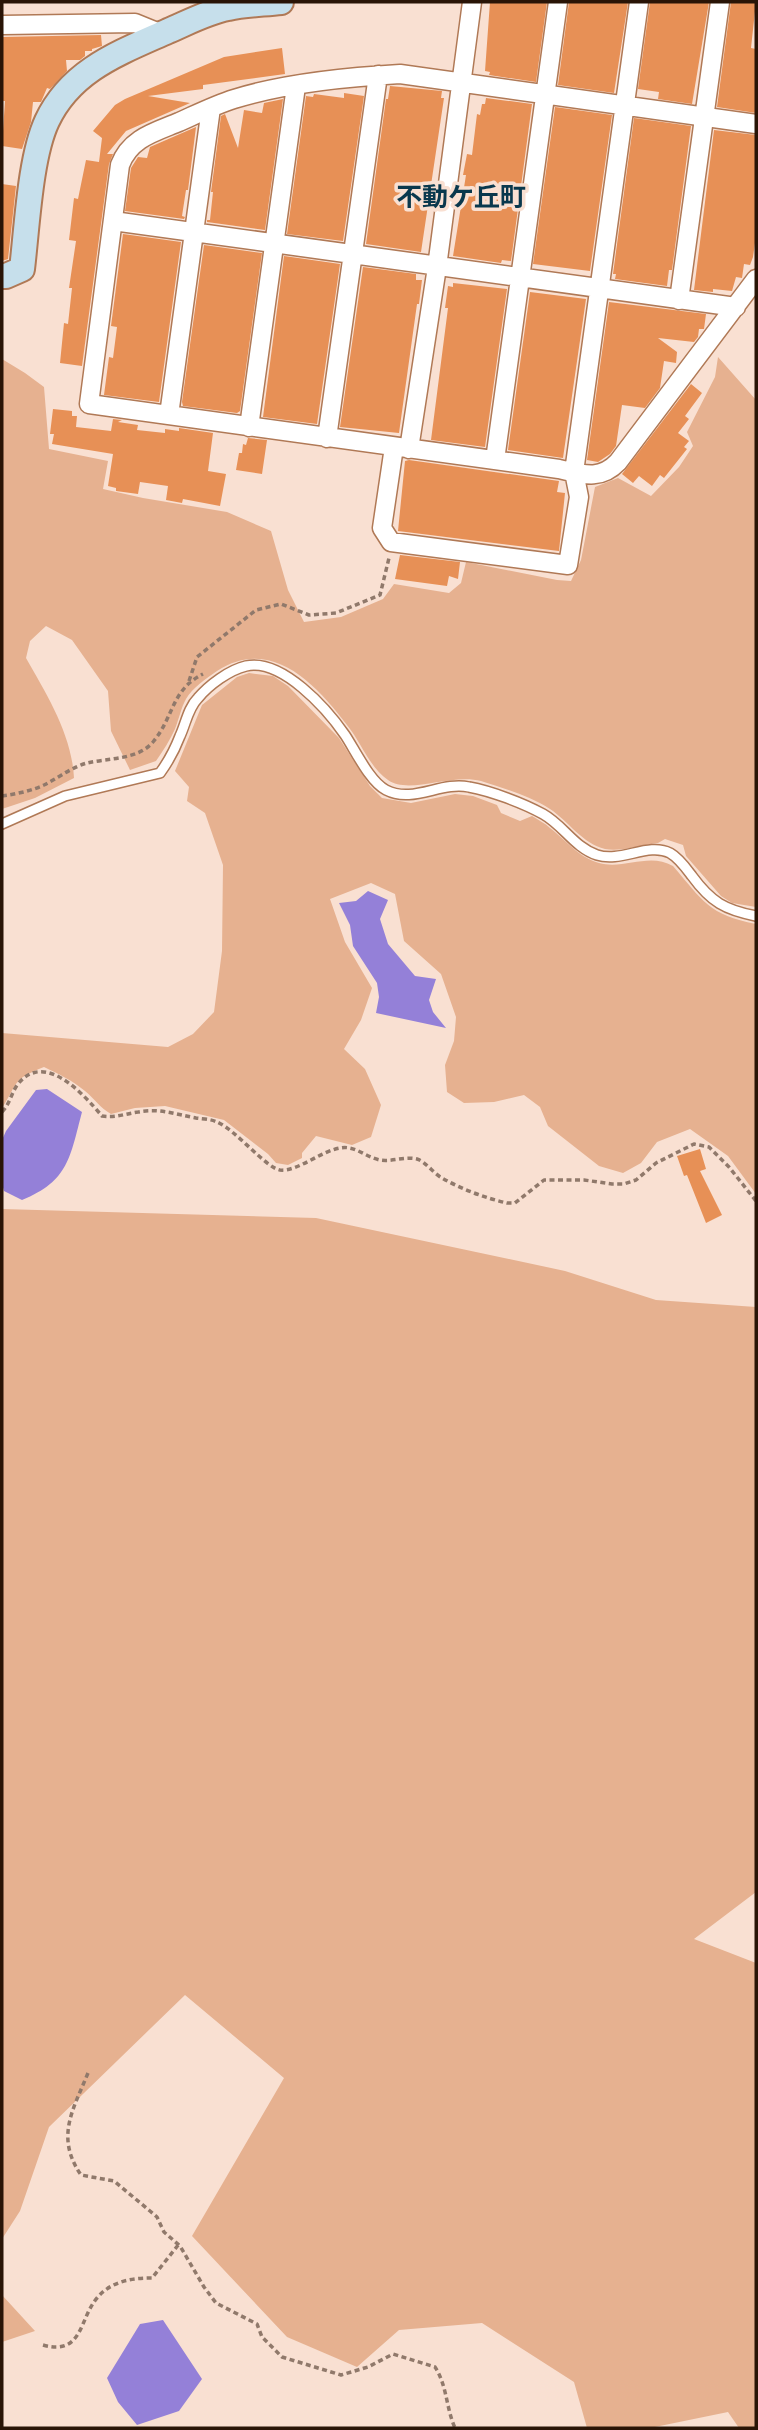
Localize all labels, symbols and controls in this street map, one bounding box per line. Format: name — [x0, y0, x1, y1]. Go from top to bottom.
district label: 不動ケ丘町 — [396, 182, 526, 212]

